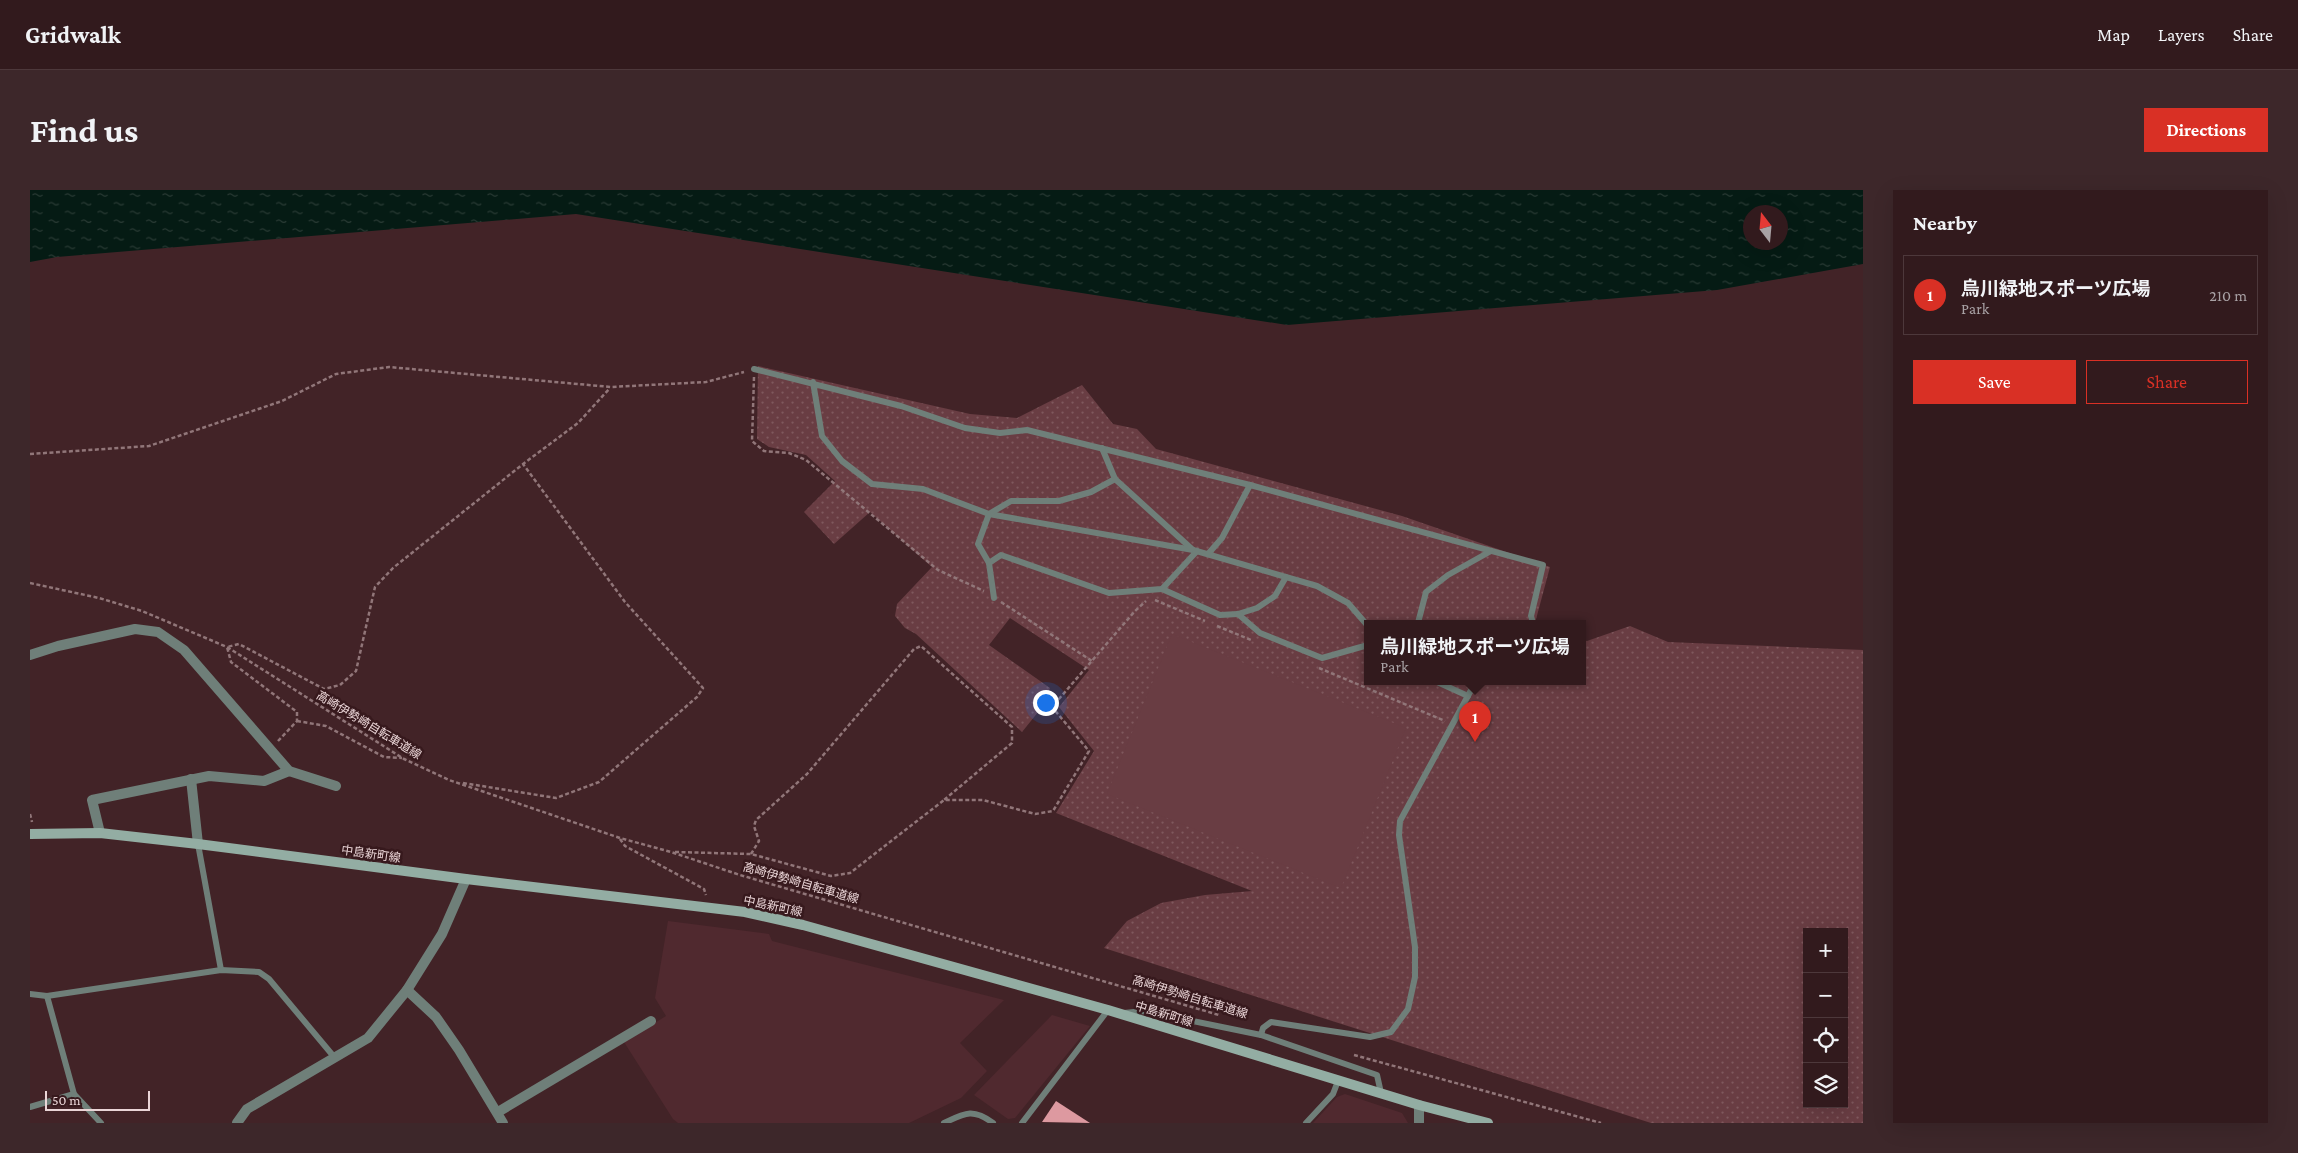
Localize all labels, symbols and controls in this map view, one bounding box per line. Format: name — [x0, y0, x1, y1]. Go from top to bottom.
text: Gridwalk — [25, 21, 121, 48]
text: Map — [2097, 25, 2130, 45]
text: Layers — [2158, 25, 2205, 45]
text: Share — [2233, 25, 2273, 45]
button: Directions — [2144, 108, 2268, 152]
text: Find us — [30, 111, 138, 150]
north arrow — [1743, 205, 1788, 250]
text: Nearby — [1913, 211, 1977, 235]
text: 烏川緑地スポーツ広場 — [1961, 278, 2151, 299]
text: 1 — [1927, 287, 1933, 304]
text: 210 m — [2209, 287, 2247, 304]
text: Park — [1961, 300, 1989, 317]
button: Save — [1913, 360, 2076, 404]
button: Share — [2086, 360, 2248, 404]
popup — [1364, 620, 1586, 685]
text: 烏川緑地スポーツ広場 — [1380, 636, 1570, 657]
text: Park — [1380, 658, 1409, 675]
street label: 高崎伊勢崎自転車道線 — [314, 688, 424, 762]
your location — [1033, 690, 1059, 716]
pin: 1 — [1459, 701, 1491, 742]
street label: 中島新町線 — [340, 843, 402, 865]
street label: 高崎伊勢崎自転車道線 — [741, 860, 861, 906]
street label: 中島新町線 — [742, 893, 804, 919]
map controls — [1803, 928, 1848, 1108]
button: + — [1803, 928, 1848, 973]
street label: 高崎伊勢崎自転車道線 — [1131, 973, 1249, 1021]
button: − — [1803, 973, 1848, 1018]
street label: 中島新町線 — [1133, 999, 1195, 1029]
button: locate — [1803, 1018, 1848, 1063]
button: layers — [1803, 1063, 1848, 1108]
scale bar — [45, 1088, 150, 1111]
text: 50 m — [52, 1092, 80, 1108]

